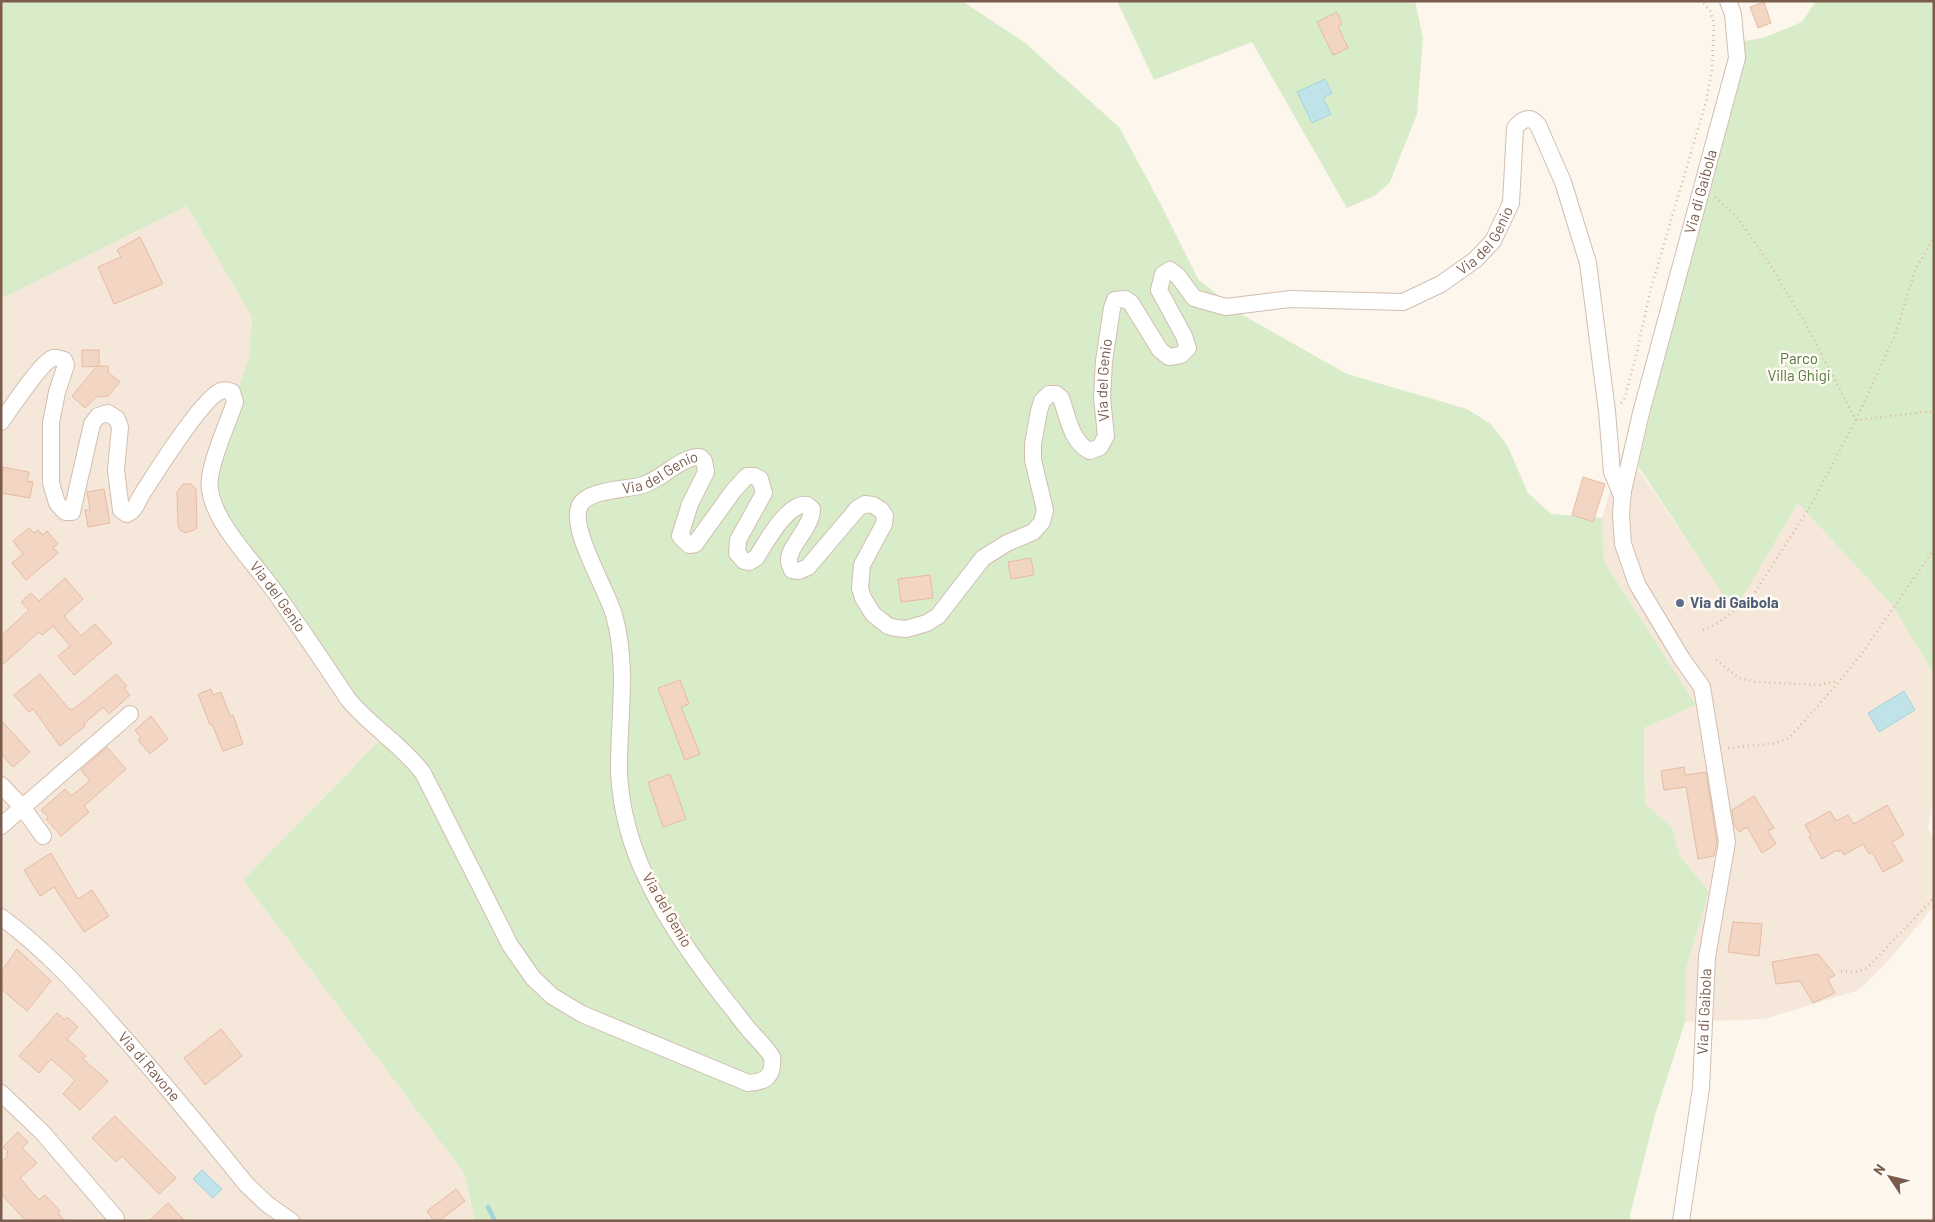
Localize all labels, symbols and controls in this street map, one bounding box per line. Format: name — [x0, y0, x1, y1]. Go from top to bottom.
street label: Via di Gaibola — [1680, 147, 1720, 236]
street label: Via del Genio — [1453, 203, 1516, 278]
street label: Via del Genio — [1092, 337, 1115, 423]
park label: Parco Villa Ghigi — [1767, 349, 1831, 384]
street label: Via del Genio — [621, 447, 700, 497]
street label: Via del Genio — [247, 557, 310, 635]
place label: Via di Gaibola — [1690, 593, 1779, 611]
marker: Via di Gaibola — [1674, 597, 1686, 609]
street label: Via del Genio — [639, 869, 696, 950]
street label: Via di Gaibola — [1693, 968, 1714, 1055]
street label: Via di Ravone — [115, 1028, 185, 1105]
north arrow — [1865, 1152, 1915, 1202]
text: N — [1869, 1161, 1889, 1178]

